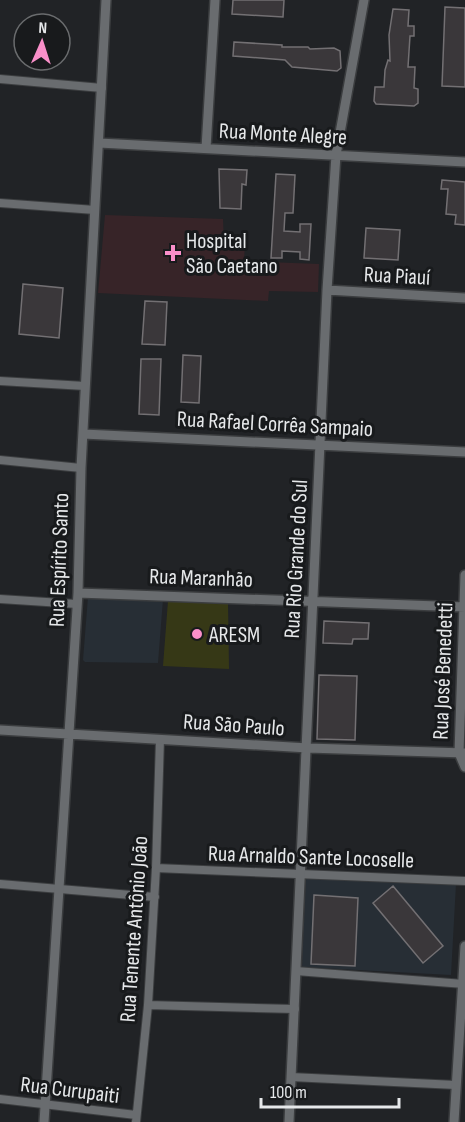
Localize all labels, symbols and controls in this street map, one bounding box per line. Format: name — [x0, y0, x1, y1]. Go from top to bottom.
north arrow — [12, 12, 72, 72]
text: N — [38, 19, 47, 38]
street label: Rua Monte Alegre — [218, 118, 348, 151]
place label: Hospital São Caetano — [186, 228, 278, 280]
marker: Hospital São Caetano — [164, 244, 182, 262]
street label: Rua Piauí — [363, 261, 432, 292]
street label: Rua Rafael Corrêa Sampaio — [176, 406, 374, 443]
street label: Rua Rio Grande do Sul — [279, 479, 314, 639]
street label: Rua Espírito Santo — [44, 493, 75, 628]
street label: Rua Maranhão — [149, 563, 253, 594]
street label: Rua José Benedetti — [428, 602, 459, 740]
place label: ARESM — [208, 622, 260, 649]
marker: ARESM — [190, 627, 204, 641]
street label: Rua São Paulo — [182, 708, 286, 743]
street label: Rua Tenente Antônio João — [115, 835, 154, 1023]
street label: Rua Arnaldo Sante Locoselle — [207, 840, 414, 875]
street label: Rua Curupaiti — [19, 1071, 121, 1110]
scale bar — [261, 1071, 399, 1109]
text: 100 m — [270, 1082, 307, 1103]

